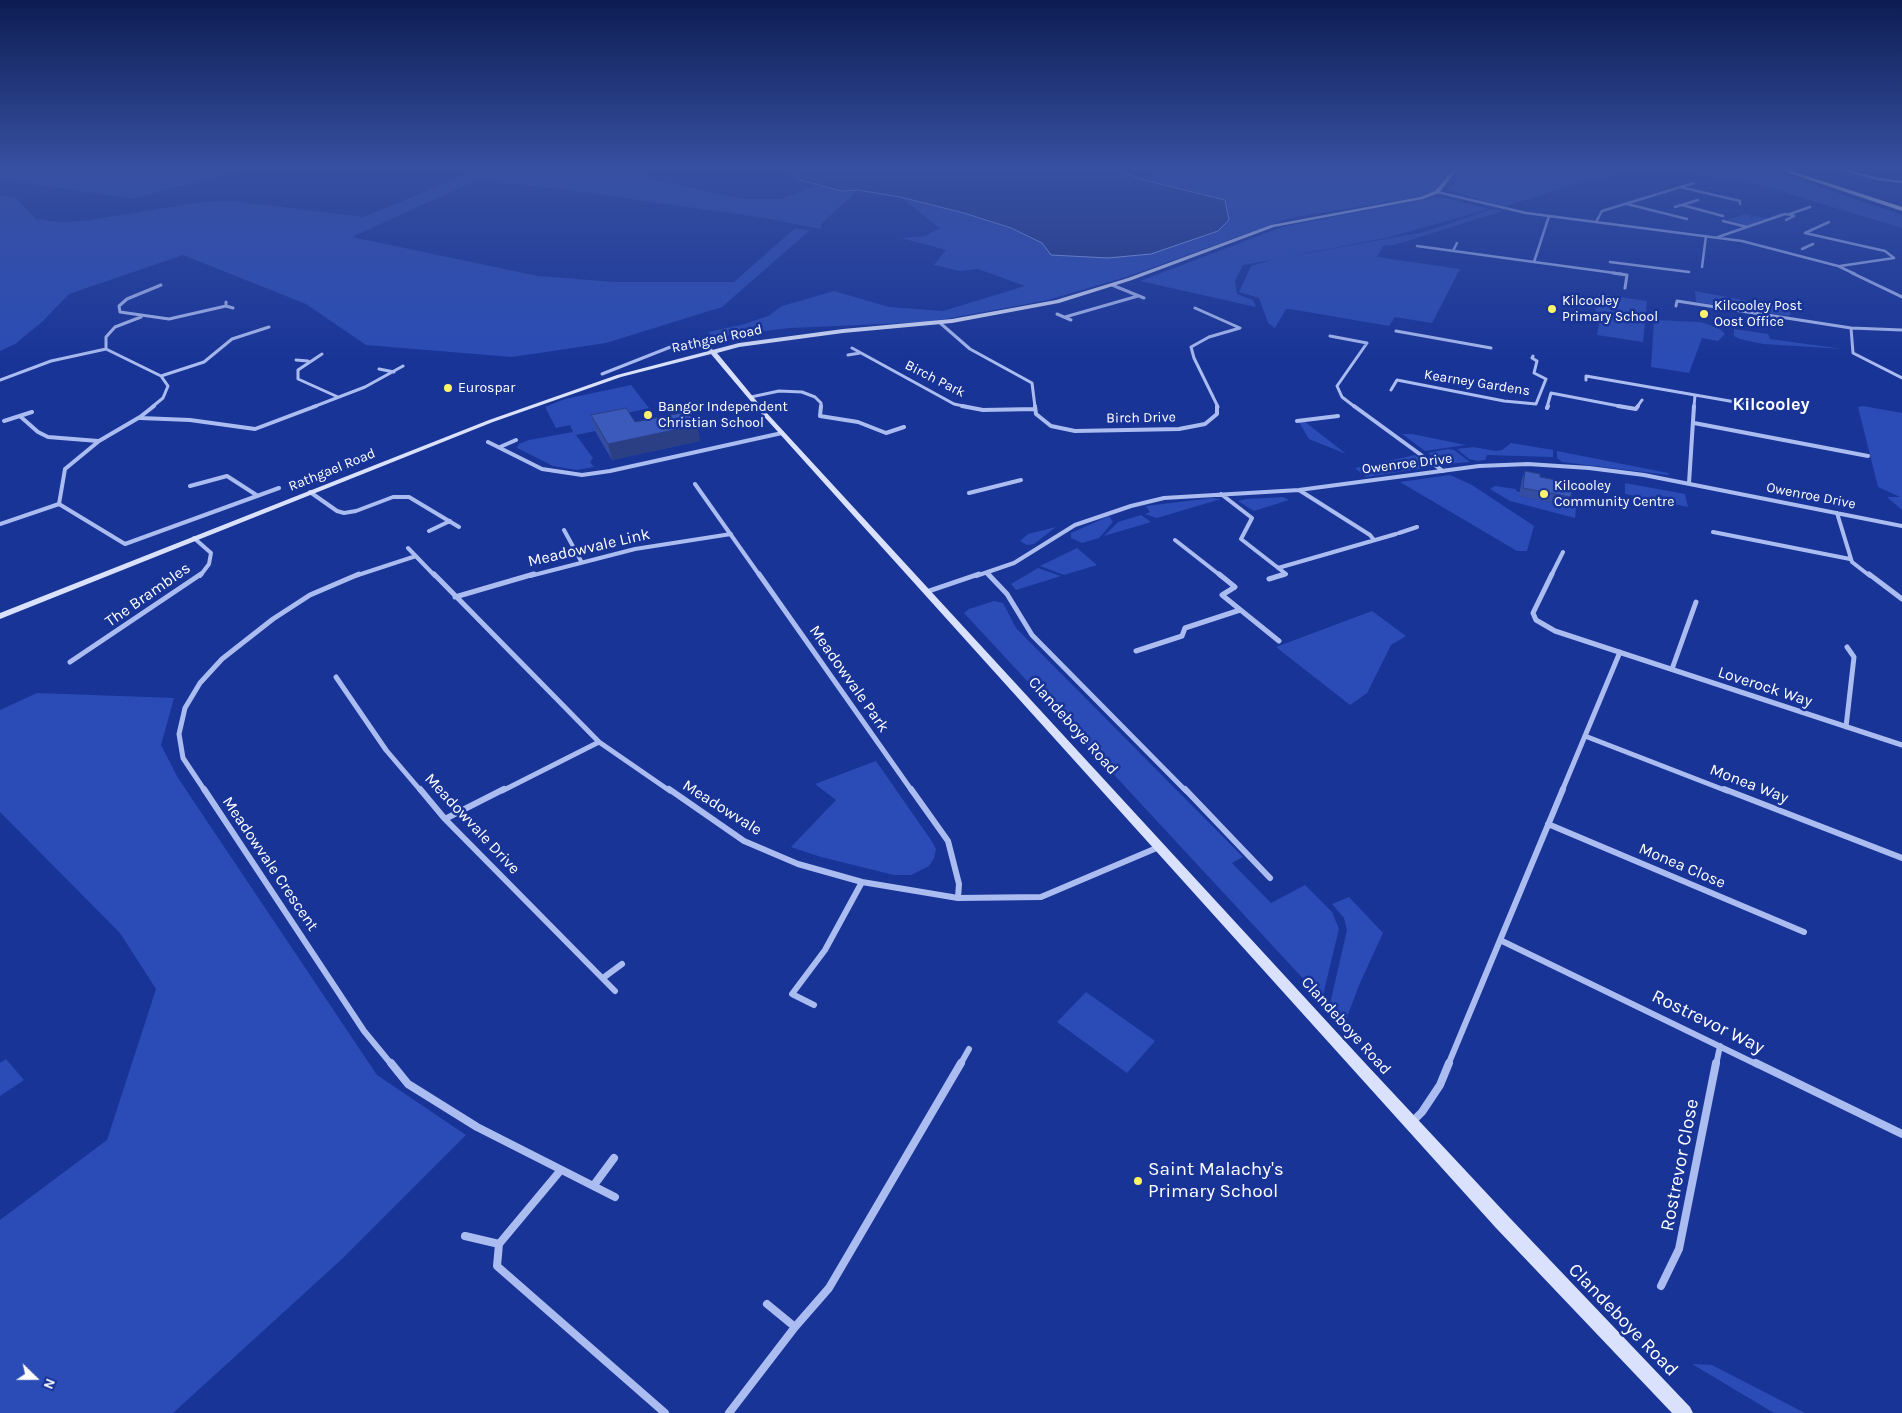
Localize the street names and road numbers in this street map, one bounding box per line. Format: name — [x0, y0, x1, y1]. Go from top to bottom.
street label: Rathgael Road — [670, 321, 764, 357]
street label: Birch Park — [902, 357, 968, 401]
street label: Kearney Gardens — [1423, 366, 1531, 400]
street label: Birch Drive — [1106, 409, 1176, 427]
street label: Rathgael Road — [286, 445, 378, 495]
street label: Owenroe Drive — [1361, 450, 1453, 478]
street label: Owenroe Drive — [1765, 479, 1857, 513]
street label: Meadowvale Link — [526, 525, 652, 571]
street label: The Brambles — [102, 559, 194, 631]
street label: Meadowvale Park — [805, 622, 893, 736]
street label: Loverock Way — [1715, 663, 1815, 711]
street label: Clandeboye Road — [1024, 673, 1122, 779]
street label: Monea Way — [1707, 760, 1791, 808]
street label: Meadowvale Drive — [420, 770, 524, 878]
street label: Meadowvale — [679, 776, 765, 840]
street label: Meadowvale Crescent — [218, 793, 322, 935]
street label: Monea Close — [1636, 839, 1728, 893]
street label: Clandeboye Road — [1297, 973, 1395, 1079]
street label: Rostrevor Way — [1648, 985, 1768, 1059]
street label: Rostrevor Close — [1656, 1097, 1704, 1233]
street label: Clandeboye Road — [1563, 1259, 1683, 1381]

